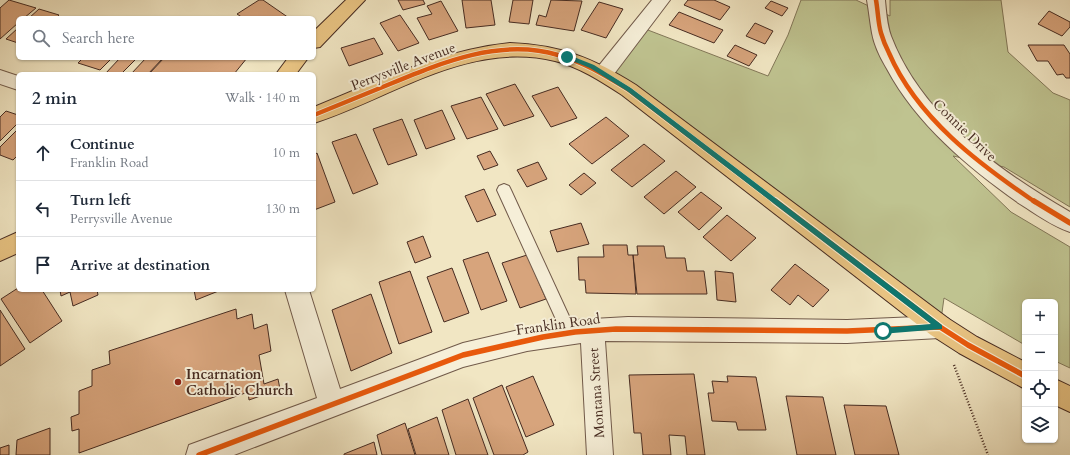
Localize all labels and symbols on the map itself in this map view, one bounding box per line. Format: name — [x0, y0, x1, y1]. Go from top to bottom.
street label: Perrysville Avenue — [348, 38, 458, 95]
route end — [558, 48, 576, 66]
street label: Connie Drive — [929, 95, 1001, 166]
street label: Franklin Road — [515, 309, 602, 340]
route start — [874, 322, 892, 340]
street label: Montana Street — [584, 347, 609, 439]
place label: Incarnation Catholic Church — [186, 365, 294, 400]
marker: Incarnation Catholic Church — [173, 377, 183, 387]

